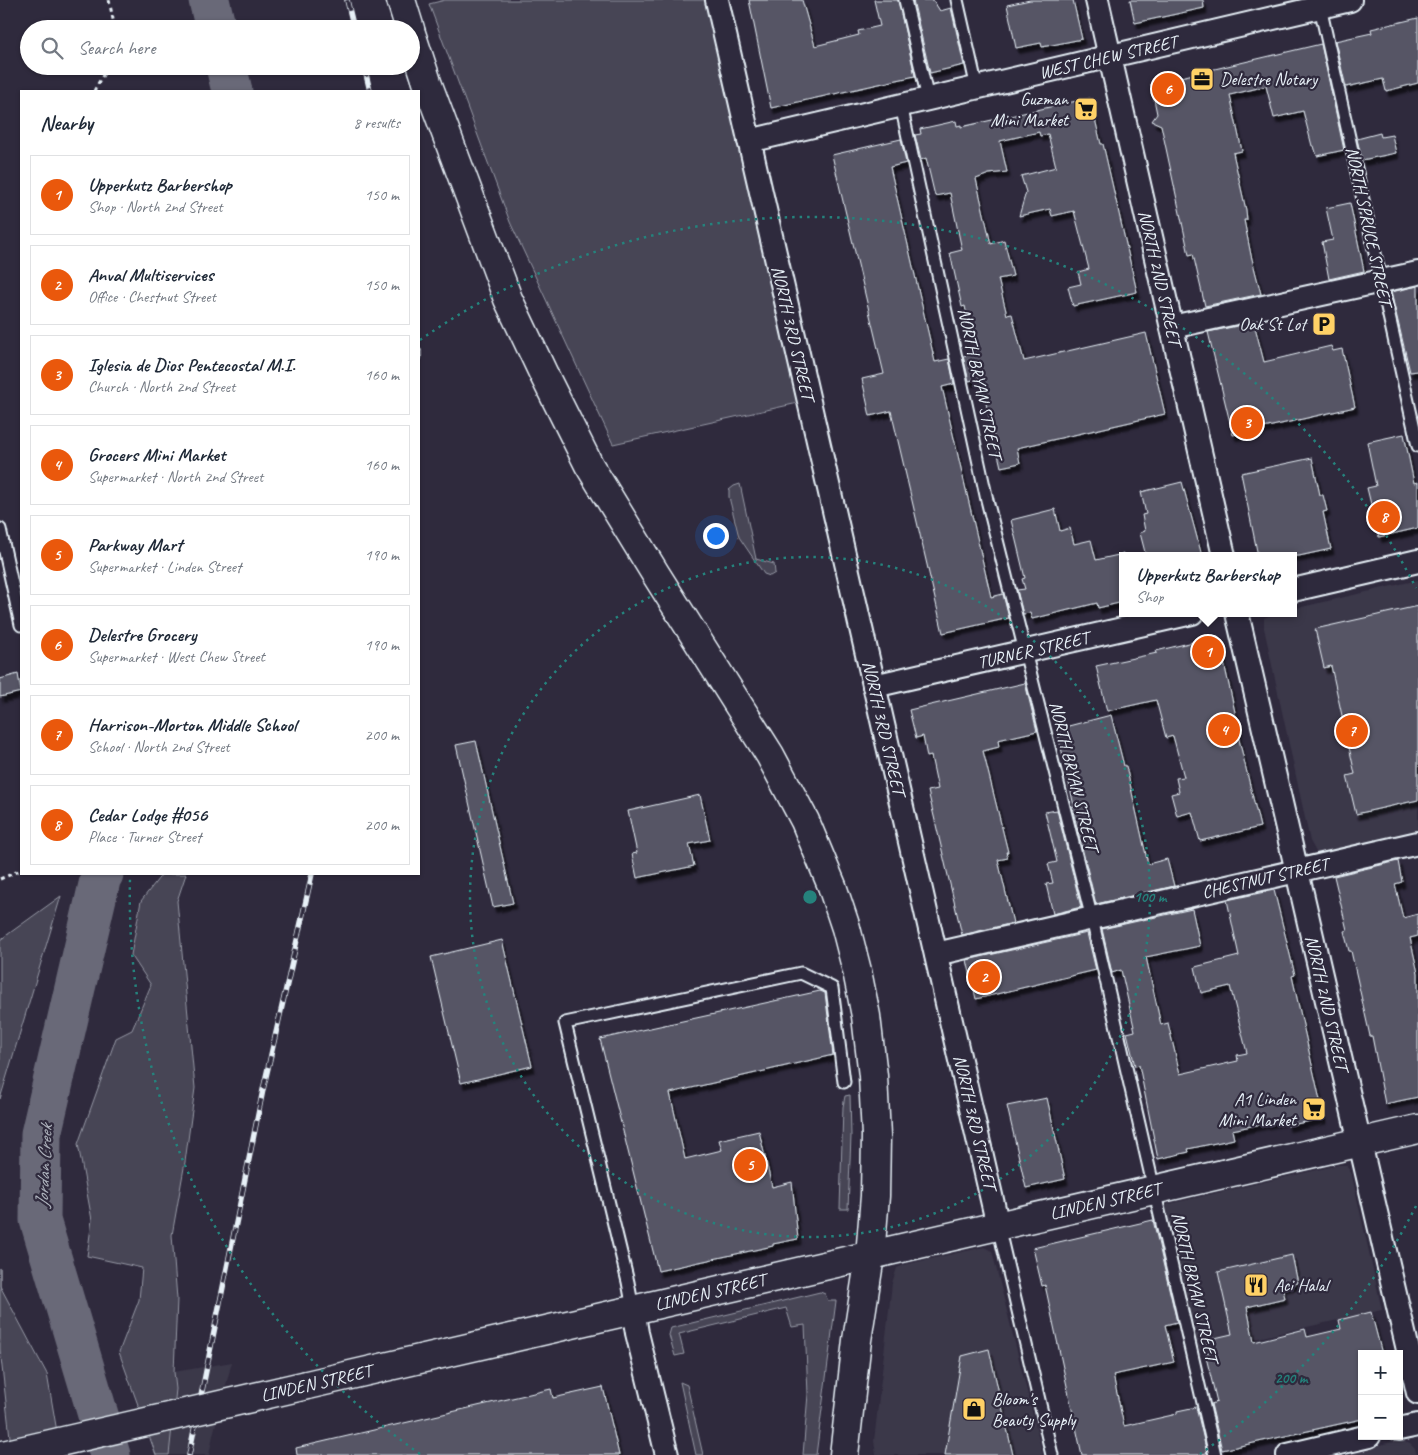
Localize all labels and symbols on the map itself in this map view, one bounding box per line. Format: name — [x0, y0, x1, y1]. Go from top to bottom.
street label: WEST CHEW STREET — [1037, 30, 1183, 84]
office icon: Delestre Notary — [1189, 66, 1215, 92]
place label: Delestre Notary — [1220, 68, 1319, 90]
pin: 6 — [1152, 70, 1184, 108]
place label: Guzman Mini Market — [990, 88, 1070, 131]
supermarket icon: Guzman Mini Market — [1073, 96, 1099, 122]
street label: NORTH SPRUCE STREET — [1341, 145, 1398, 312]
street label: NORTH 2ND STREET — [1134, 208, 1187, 352]
street label: NORTH 3RD STREET — [767, 264, 820, 407]
street label: NORTH BRYAN STREET — [953, 306, 1008, 465]
parking icon: Oak St Lot — [1311, 311, 1337, 337]
place label: Oak St Lot — [1239, 313, 1309, 335]
pin: 3 — [1231, 404, 1263, 442]
pin: 8 — [1368, 498, 1400, 536]
your location — [703, 523, 729, 549]
street label: TURNER STREET — [975, 625, 1095, 673]
pin: 1 — [1192, 633, 1224, 671]
street label: NORTH 3RD STREET — [858, 659, 911, 802]
street label: NORTH BRYAN STREET — [1045, 699, 1104, 858]
pin: 4 — [1208, 711, 1240, 749]
pin: 7 — [1336, 712, 1368, 750]
street label: CHESTNUT STREET — [1200, 852, 1334, 903]
centre of rings — [801, 888, 819, 906]
text: 100 m — [1134, 888, 1168, 907]
street label: NORTH 2ND STREET — [1301, 933, 1354, 1077]
pin: 2 — [968, 958, 1000, 996]
street label: NORTH 3RD STREET — [949, 1053, 1002, 1196]
place label: A1 Linden Mini Market — [1218, 1088, 1298, 1131]
supermarket icon: A1 Linden Mini Market — [1301, 1096, 1327, 1122]
water label: Jordan Creek — [30, 1121, 58, 1210]
pin: 5 — [734, 1146, 766, 1184]
street label: LINDEN STREET — [1048, 1177, 1167, 1224]
street label: NORTH BRYAN STREET — [1167, 1210, 1224, 1369]
street label: LINDEN STREET — [653, 1268, 772, 1315]
restaurant icon: Aci Halal — [1243, 1272, 1269, 1298]
place label: Aci Halal — [1274, 1274, 1331, 1296]
street label: LINDEN STREET — [259, 1359, 378, 1406]
text: 200 m — [1275, 1369, 1309, 1388]
place label: Bloom's Beauty Supply — [992, 1388, 1077, 1431]
shop icon: Bloom's Beauty Supply — [961, 1396, 987, 1422]

